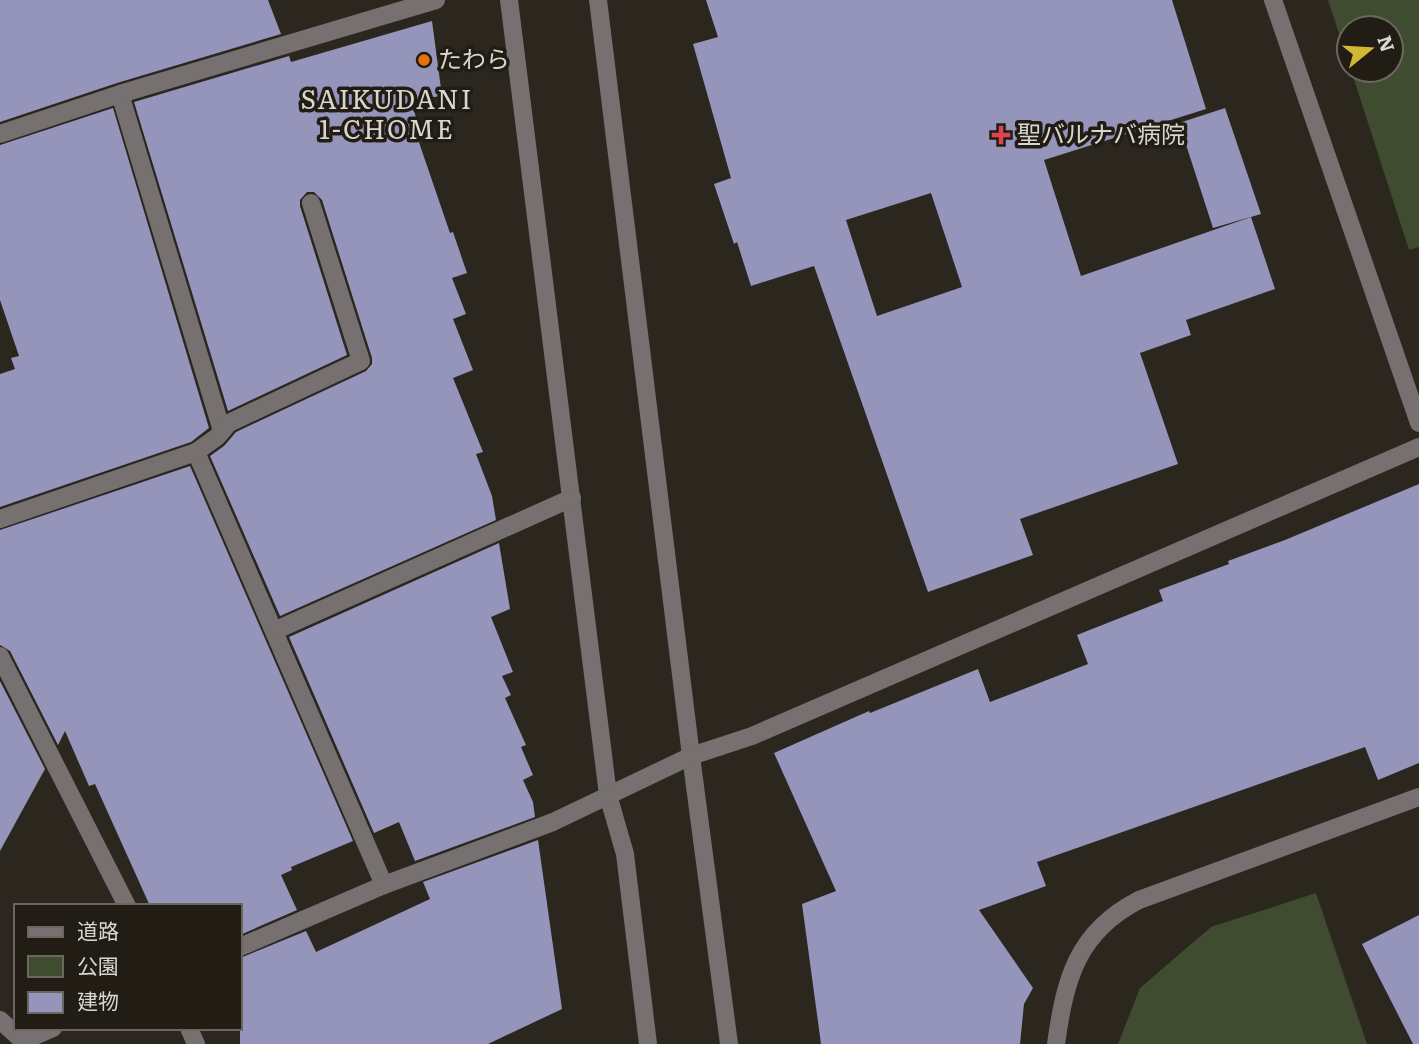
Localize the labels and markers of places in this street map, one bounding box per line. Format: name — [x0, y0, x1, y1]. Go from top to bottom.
place label: たわら — [438, 40, 510, 75]
marker: たわら — [416, 52, 432, 68]
place label: 聖バルナバ病院 — [1017, 115, 1185, 150]
marker: 聖バルナバ病院 — [991, 125, 1011, 145]

